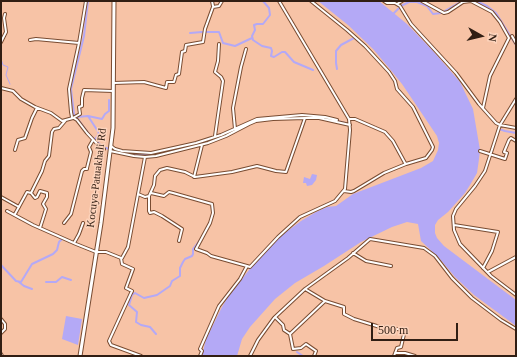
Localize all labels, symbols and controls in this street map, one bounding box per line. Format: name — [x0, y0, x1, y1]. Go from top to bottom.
north arrow — [461, 16, 501, 56]
text: N — [486, 33, 499, 42]
street label: Kocuya-Patuakhali Rd — [84, 122, 110, 234]
scale bar — [373, 315, 460, 341]
text: 500 m — [378, 323, 408, 337]

